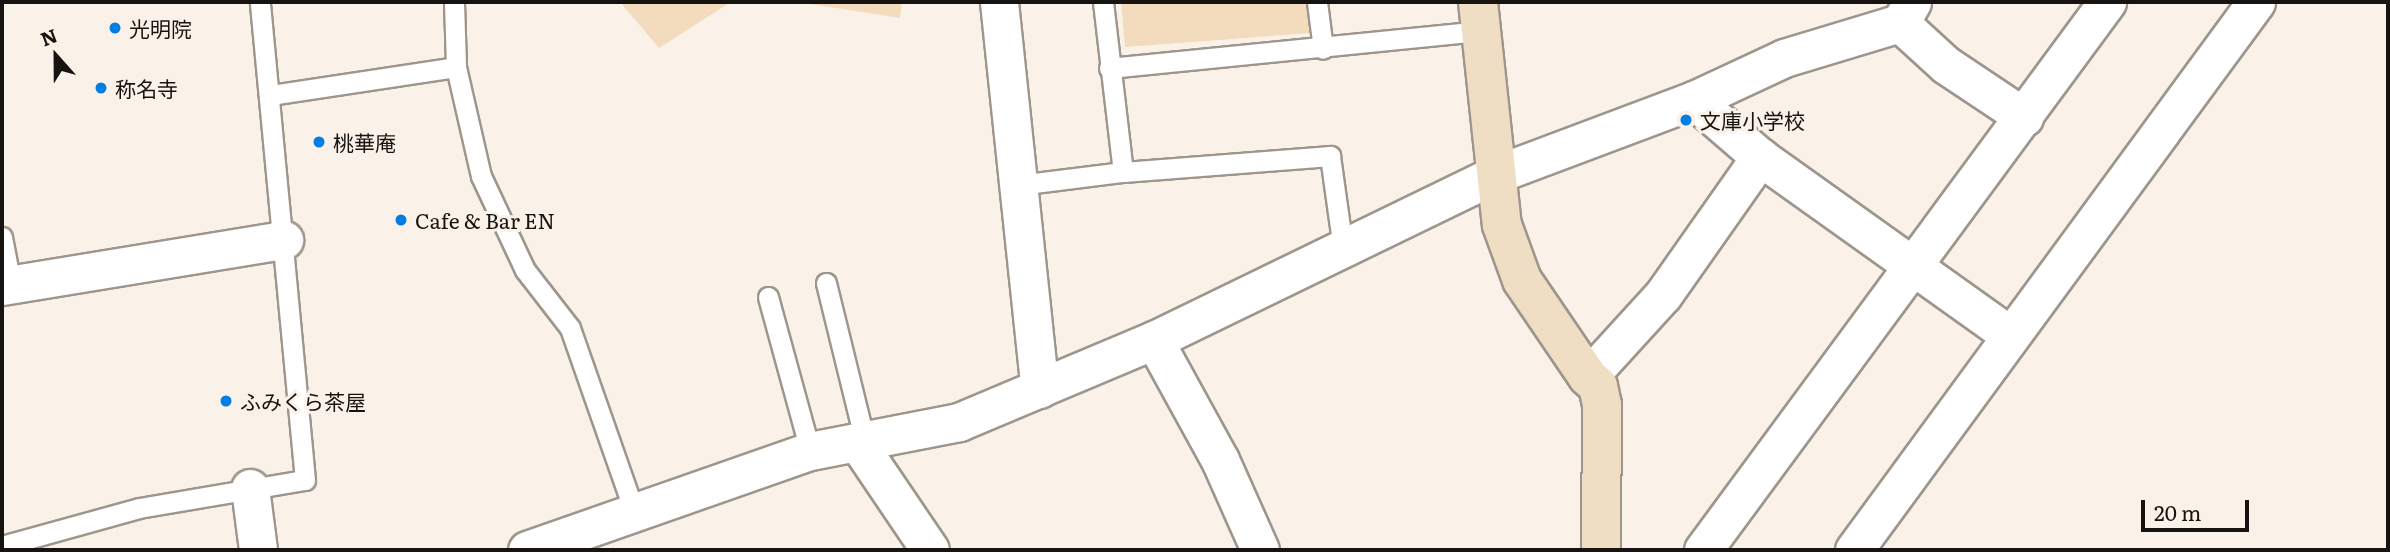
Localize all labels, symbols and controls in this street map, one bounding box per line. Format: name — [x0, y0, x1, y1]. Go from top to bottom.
place label: 光明院 — [129, 15, 192, 41]
text: N — [36, 20, 61, 52]
marker: 光明院 — [107, 20, 123, 36]
north arrow — [21, 21, 91, 91]
place label: 称名寺 — [115, 75, 178, 101]
marker: 称名寺 — [93, 80, 109, 96]
place label: 文庫小学校 — [1700, 107, 1805, 133]
marker: 文庫小学校 — [1678, 112, 1694, 128]
place label: 桃華庵 — [333, 129, 396, 155]
marker: 桃華庵 — [311, 134, 327, 150]
place label: Cafe & Bar EN — [415, 207, 555, 233]
marker: Cafe & Bar EN — [393, 212, 409, 228]
place label: ふみくら茶屋 — [240, 388, 366, 414]
marker: ふみくら茶屋 — [218, 393, 234, 409]
scale bar — [2145, 486, 2254, 530]
text: 20 m — [2154, 496, 2201, 527]

